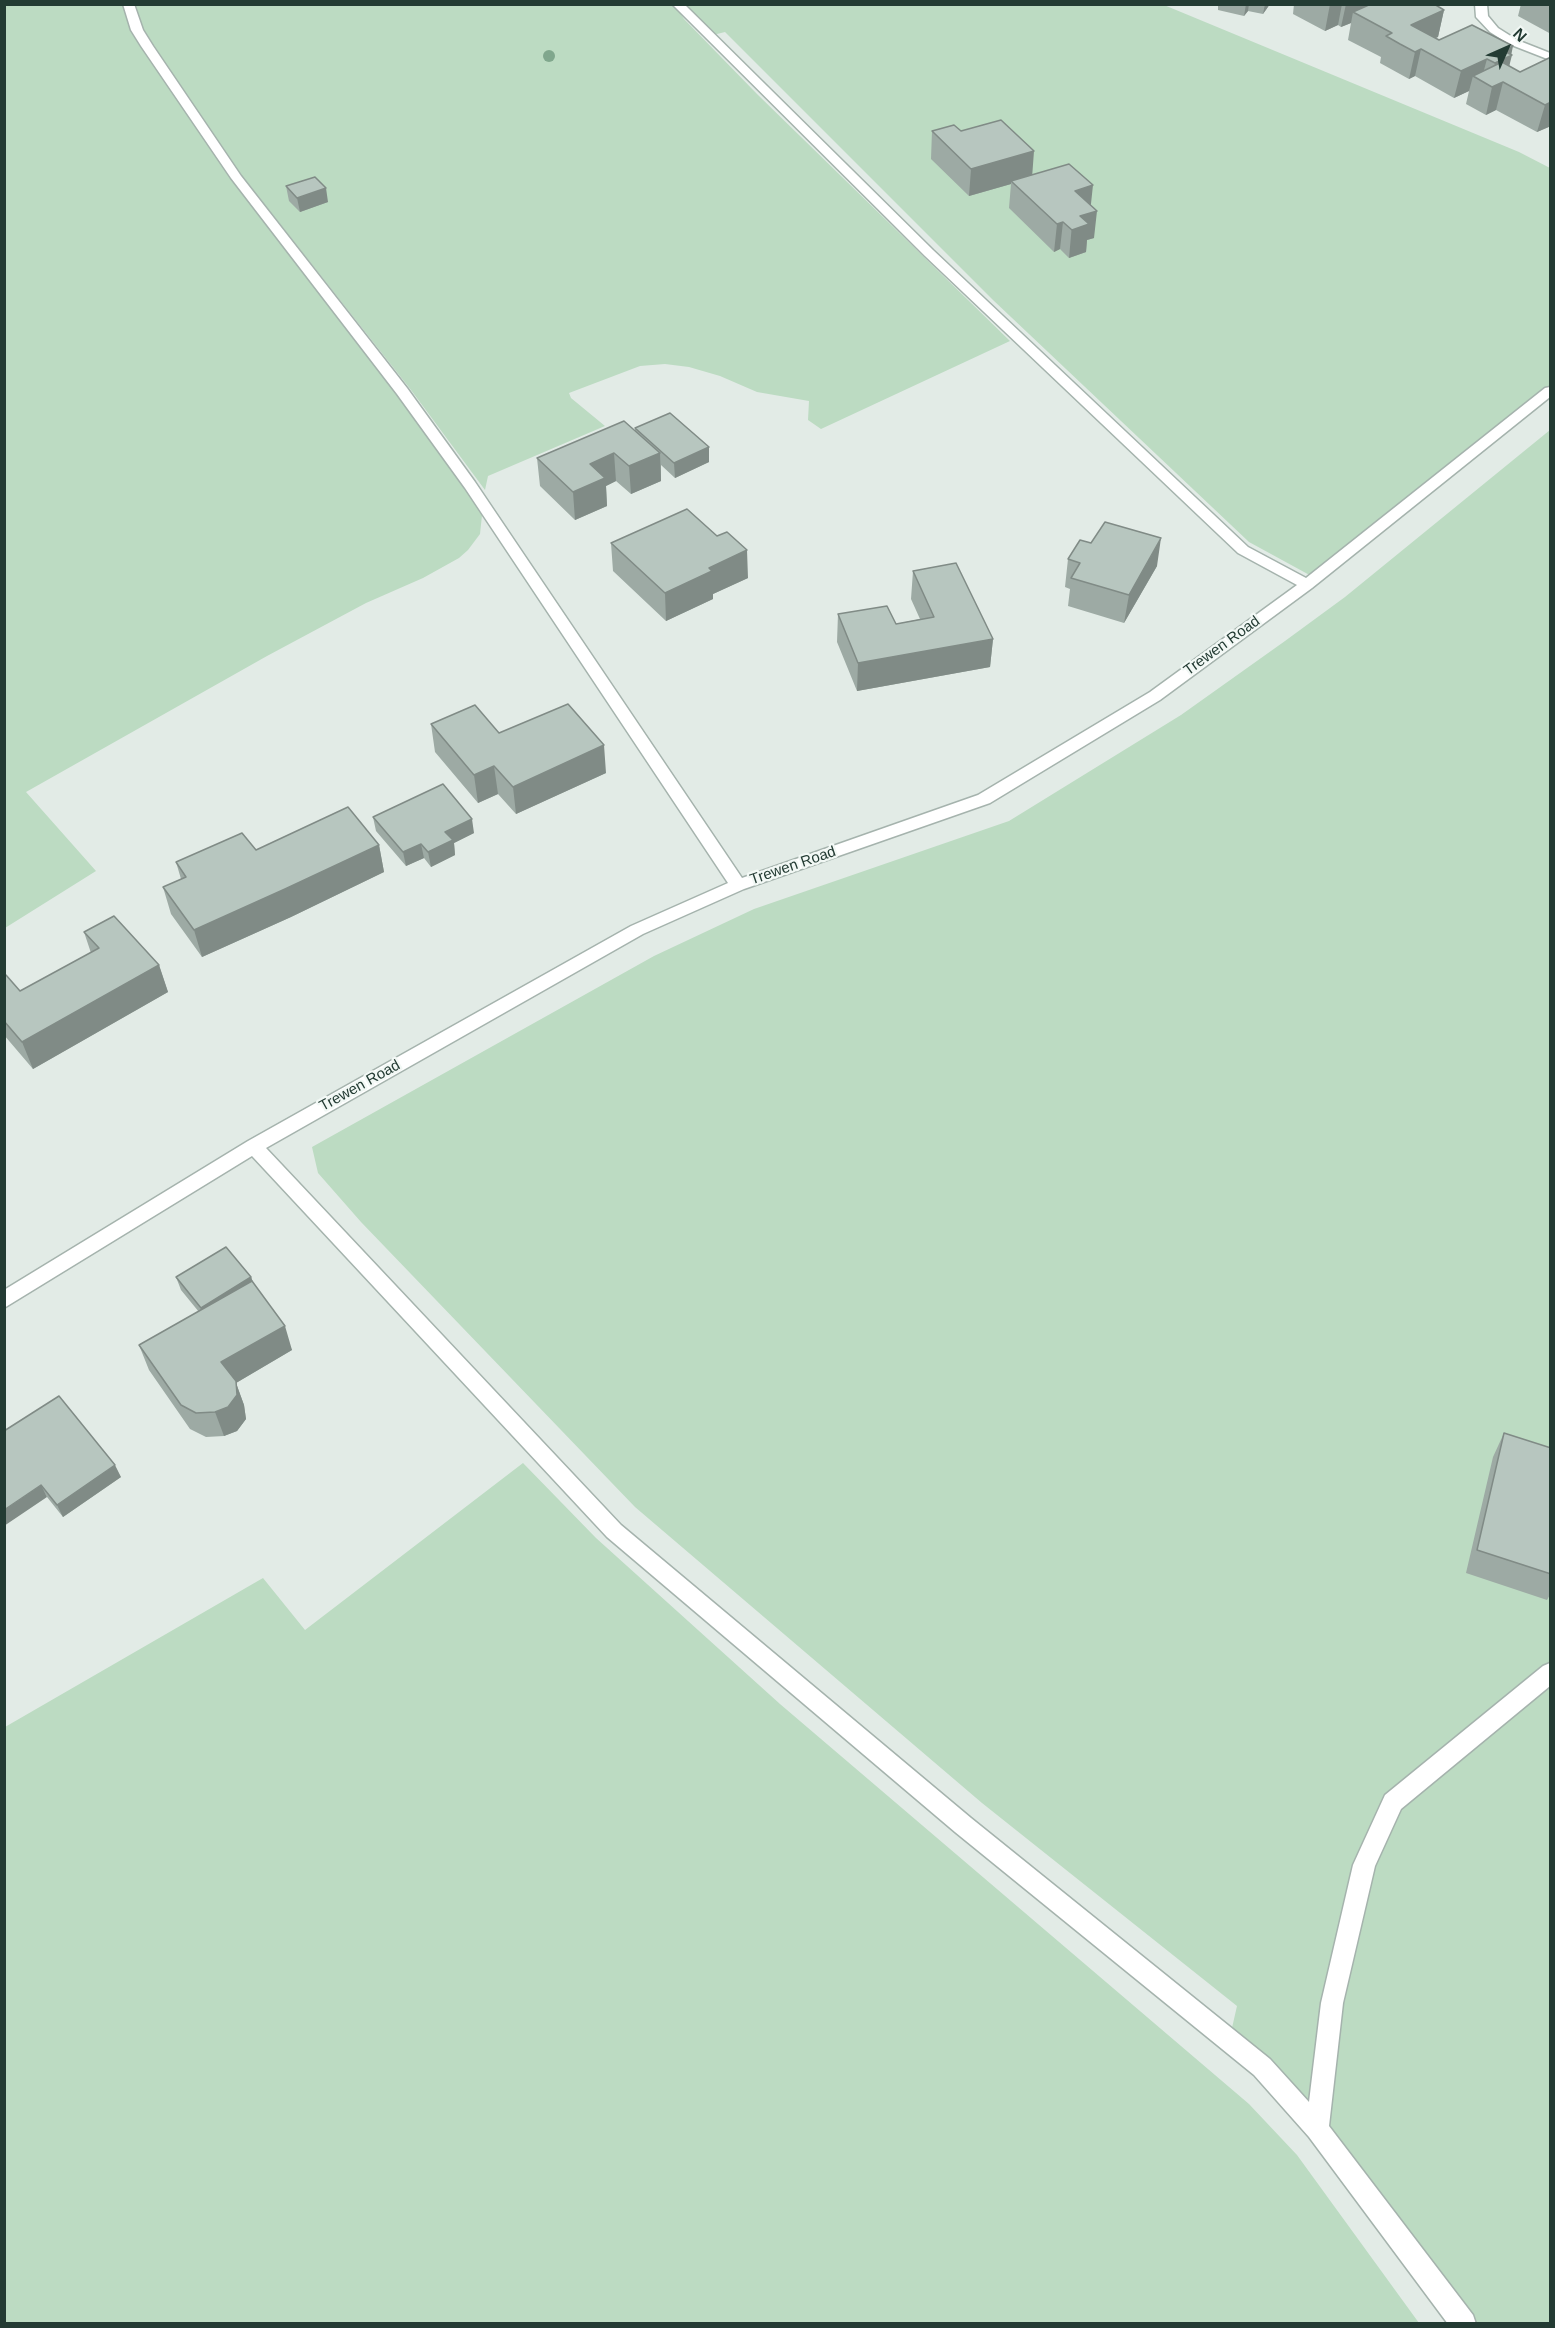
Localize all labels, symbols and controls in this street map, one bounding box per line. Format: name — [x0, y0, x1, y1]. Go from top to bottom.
north arrow — [1477, 18, 1537, 78]
text: N — [1510, 25, 1530, 45]
street label: Trewen Road — [1181, 612, 1263, 680]
street label: Trewen Road — [748, 843, 838, 889]
street label: Trewen Road — [317, 1056, 403, 1116]

